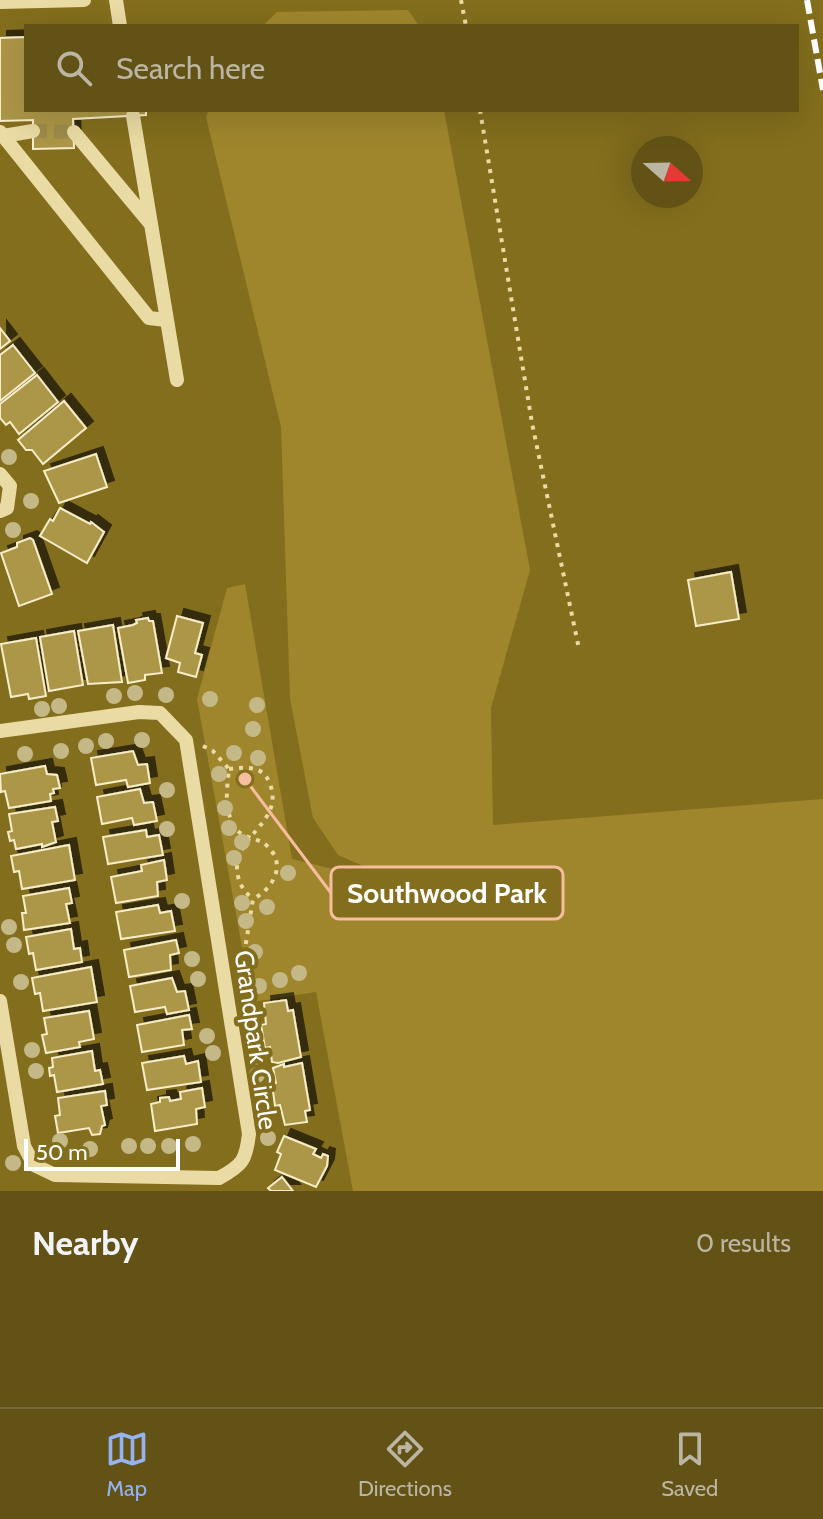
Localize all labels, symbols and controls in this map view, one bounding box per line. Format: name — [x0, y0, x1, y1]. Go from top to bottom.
search box — [24, 24, 799, 112]
icon: search — [52, 46, 96, 90]
text: Search here — [116, 50, 265, 87]
north arrow — [631, 136, 703, 208]
callout: Southwood Park — [331, 867, 563, 919]
text: Southwood Park — [347, 876, 547, 910]
street label: Grandpark Circle — [228, 948, 284, 1132]
scale bar — [24, 1135, 180, 1171]
text: 50 m — [36, 1139, 88, 1166]
text: Nearby — [32, 1222, 139, 1264]
text: 0 results — [696, 1227, 791, 1259]
tab: Map — [105, 1427, 149, 1502]
tab: Directions — [358, 1427, 452, 1502]
tab: Saved — [661, 1427, 718, 1502]

